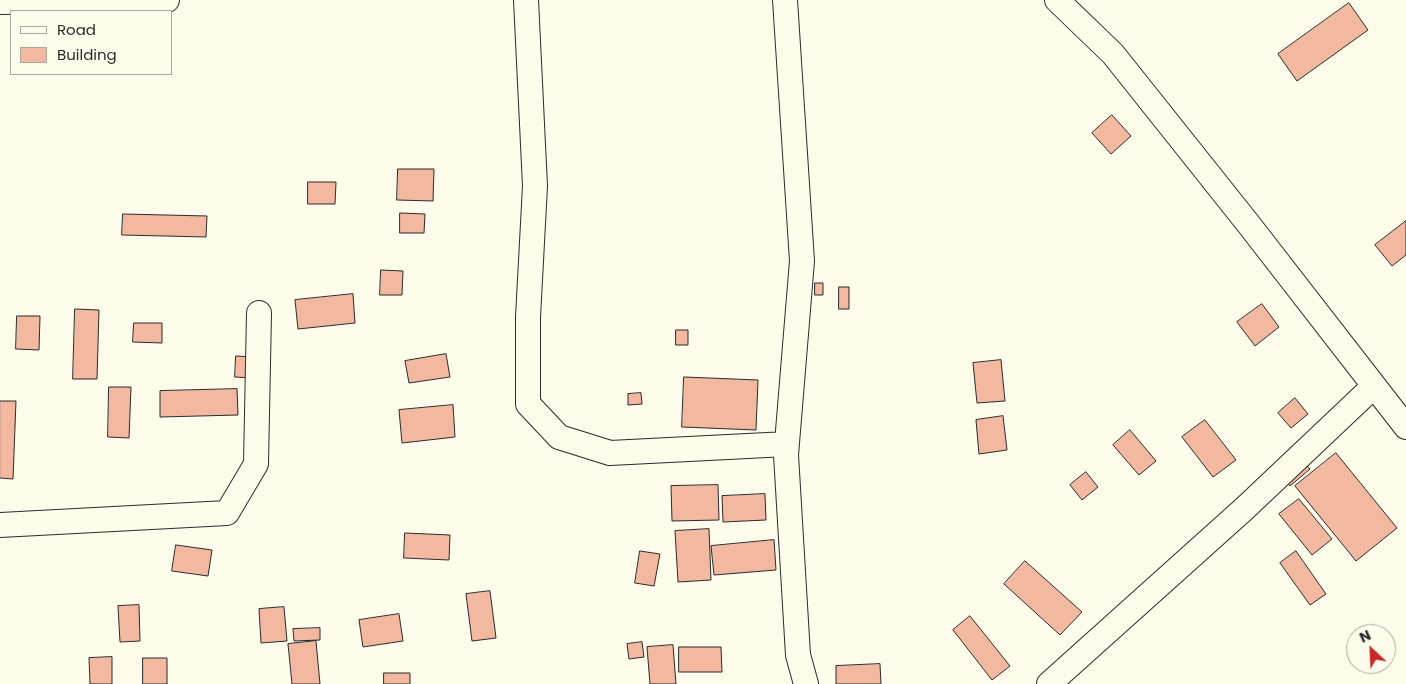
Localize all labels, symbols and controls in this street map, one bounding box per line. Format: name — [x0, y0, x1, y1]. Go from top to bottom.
legend — [10, 10, 172, 75]
text: Road — [57, 19, 96, 40]
text: Building — [57, 44, 117, 65]
north arrow — [1346, 624, 1396, 674]
text: N — [1356, 625, 1374, 648]

